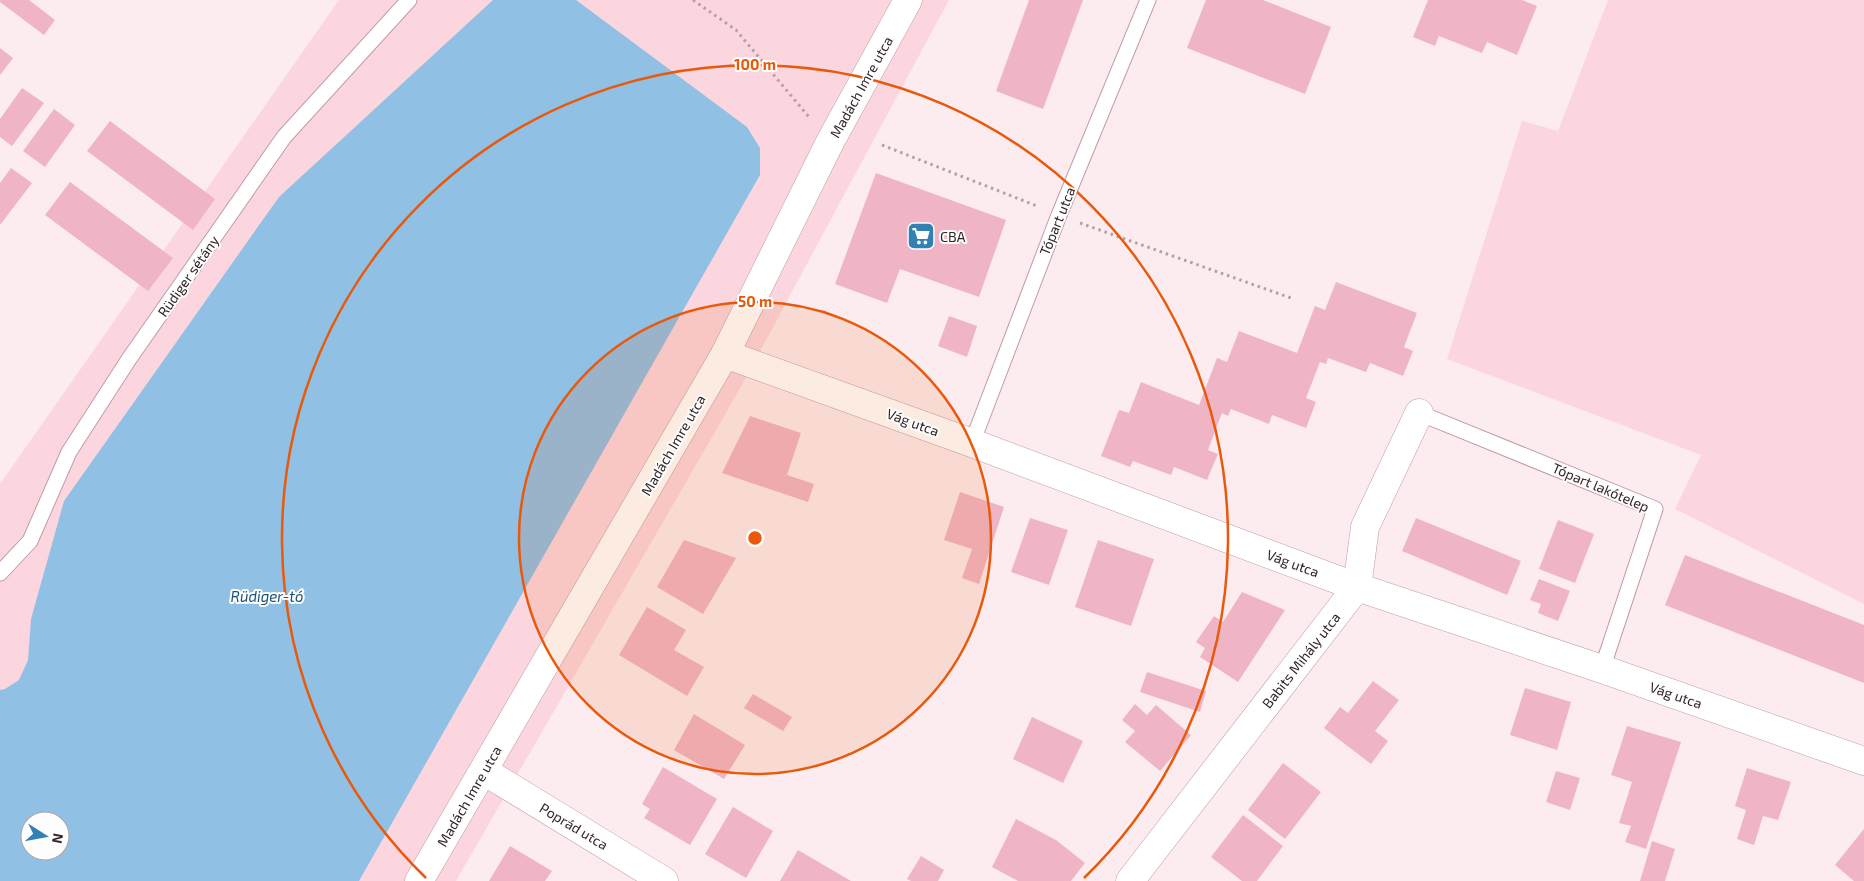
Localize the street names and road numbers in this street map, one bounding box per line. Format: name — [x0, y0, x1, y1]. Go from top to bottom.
street label: Madách Imre utca — [826, 33, 896, 141]
street label: Tópart utca — [1036, 184, 1078, 258]
street label: Rüdiger sétány — [154, 232, 223, 320]
street label: Madách Imre utca — [637, 392, 709, 498]
street label: Vág utca — [884, 405, 942, 439]
street label: Tópart lakótelep — [1550, 459, 1652, 515]
street label: Vág utca — [1264, 546, 1322, 580]
street label: Babits Mihály utca — [1258, 609, 1344, 711]
street label: Vág utca — [1647, 678, 1705, 712]
street label: Madách Imre utca — [433, 743, 505, 849]
street label: Poprád utca — [537, 799, 611, 853]

